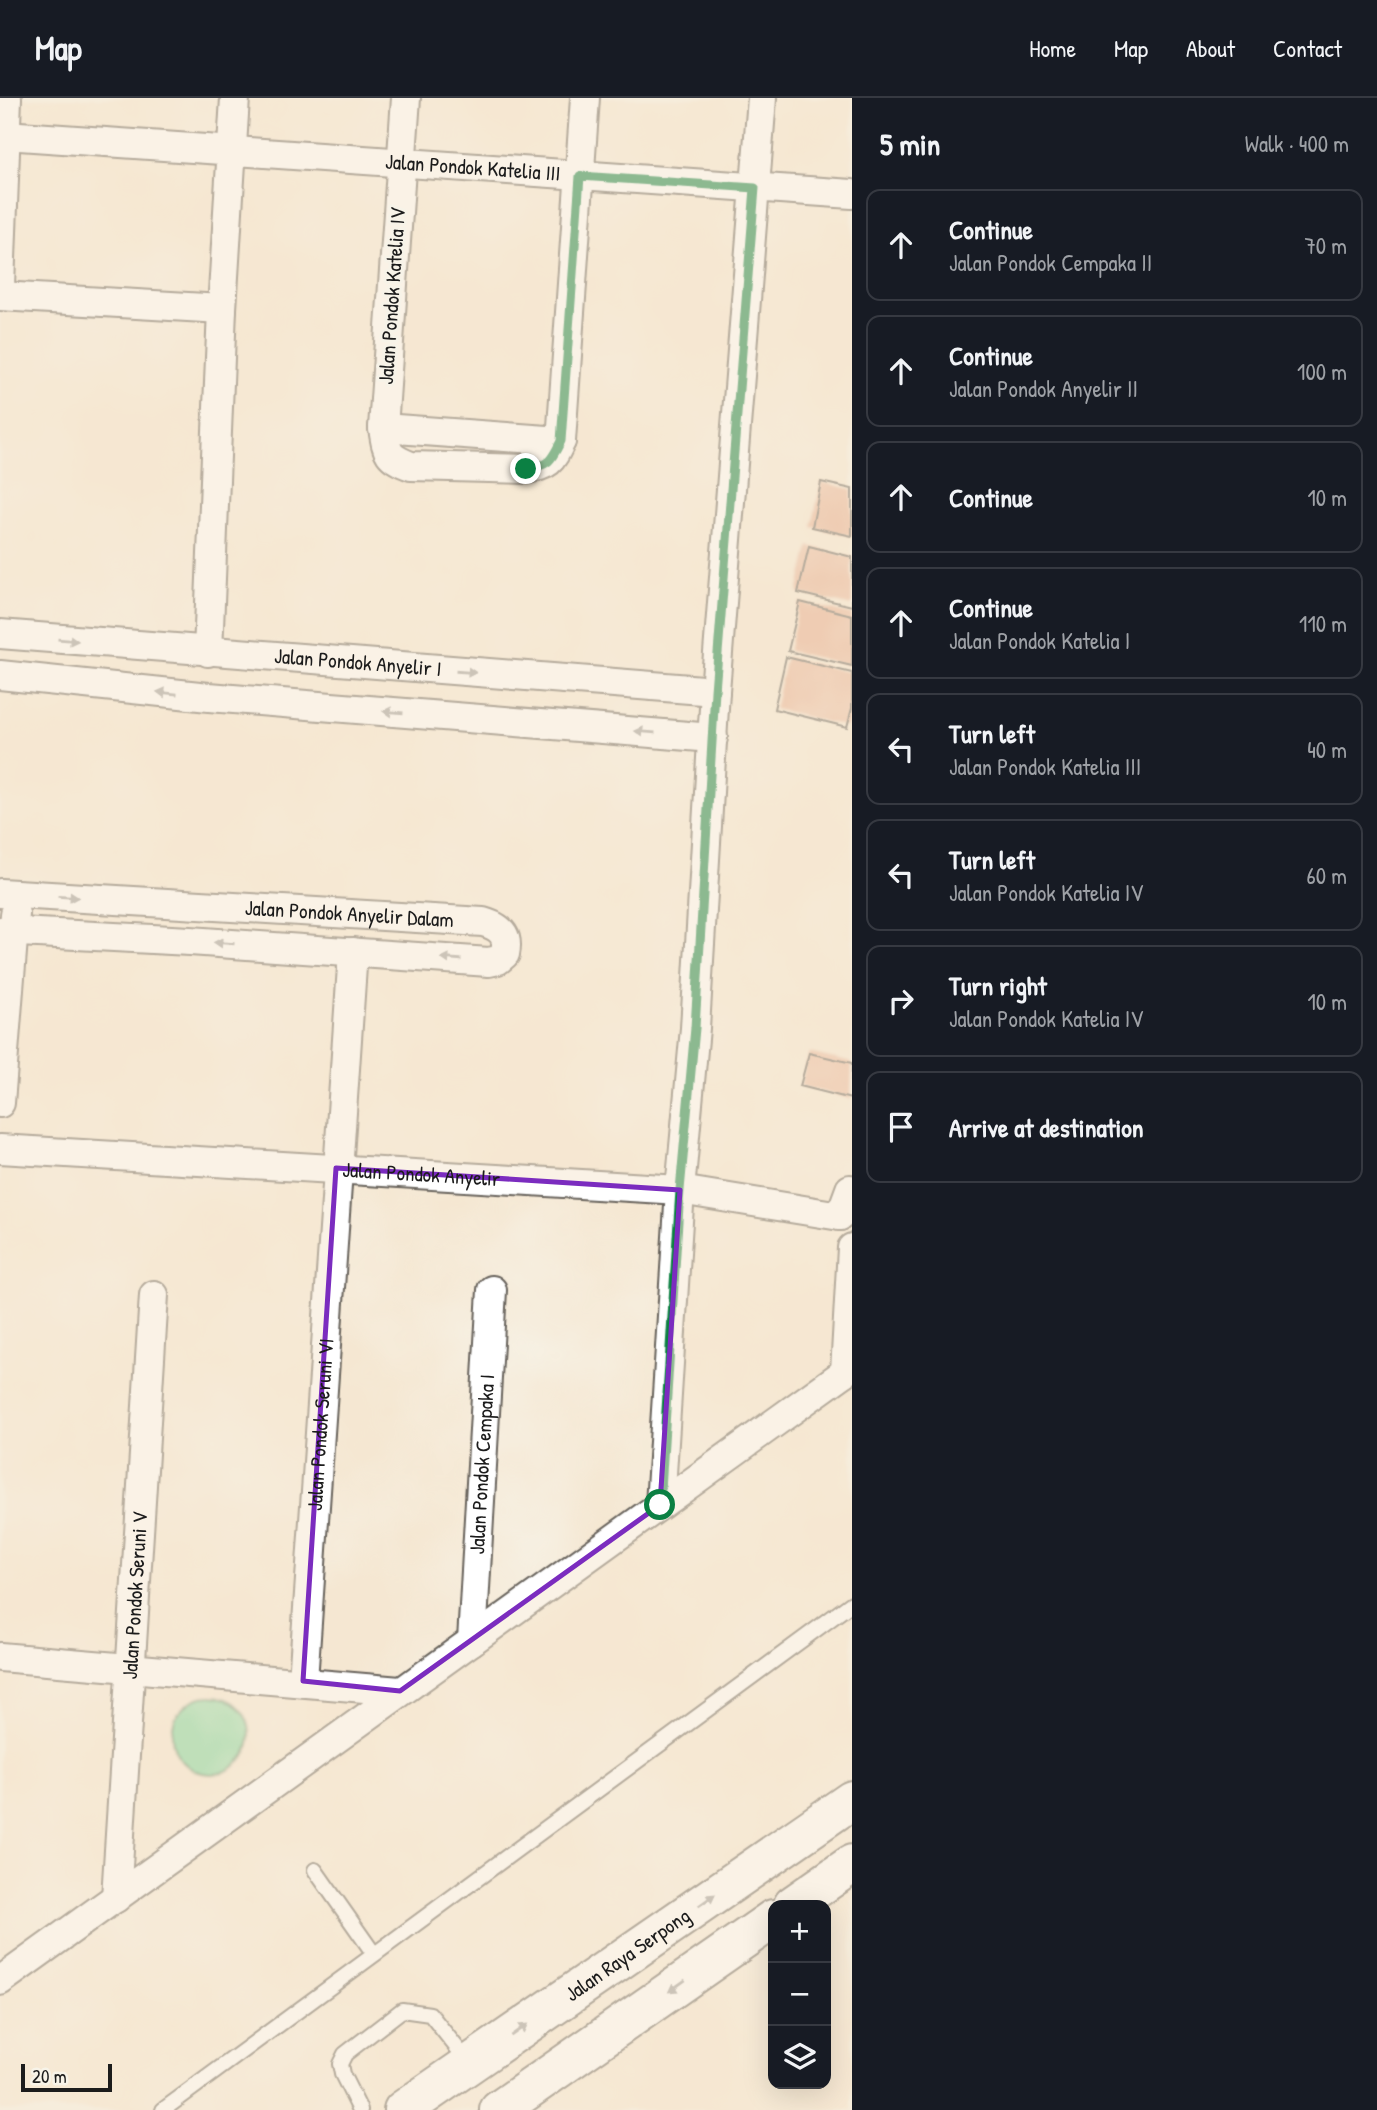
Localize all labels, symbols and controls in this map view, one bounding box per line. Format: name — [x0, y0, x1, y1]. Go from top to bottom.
text: Map — [35, 26, 82, 70]
text: Home — [1029, 32, 1076, 64]
text: Map — [1114, 32, 1148, 64]
text: About — [1186, 32, 1235, 64]
text: Contact — [1273, 32, 1342, 64]
text: 5 min — [880, 124, 940, 164]
text: Walk · 400 m — [1245, 128, 1349, 159]
street label: Jalan Pondok Katelia III — [384, 147, 561, 188]
street label: Jalan Pondok Katelia IV — [371, 206, 412, 385]
text: Continue — [949, 212, 1033, 247]
icon: ahead — [882, 226, 920, 264]
text: 70 m — [1304, 230, 1347, 261]
text: Jalan Pondok Cempaka II — [949, 247, 1152, 278]
text: Continue — [949, 338, 1033, 373]
icon: ahead — [882, 352, 920, 390]
text: 100 m — [1297, 356, 1347, 387]
text: Jalan Pondok Anyelir II — [949, 373, 1138, 404]
route end — [510, 453, 541, 484]
icon: ahead — [882, 478, 920, 516]
text: Continue — [949, 480, 1033, 515]
text: 10 m — [1307, 482, 1347, 513]
text: Continue — [949, 590, 1033, 625]
icon: ahead — [882, 604, 920, 642]
text: 110 m — [1299, 608, 1347, 639]
text: Jalan Pondok Katelia I — [949, 625, 1130, 656]
one-way arrow — [57, 635, 79, 646]
street label: Jalan Pondok Anyelir I — [273, 641, 443, 683]
one-way arrow — [455, 666, 477, 677]
one-way arrow — [156, 687, 178, 698]
one-way arrow — [382, 706, 404, 717]
text: Turn left — [949, 716, 1035, 751]
one-way arrow — [633, 726, 655, 737]
icon: left — [882, 730, 920, 768]
text: 40 m — [1307, 734, 1347, 765]
text: Jalan Pondok Katelia III — [949, 751, 1141, 782]
text: Turn left — [949, 842, 1035, 877]
icon: left — [882, 856, 920, 894]
text: 60 m — [1307, 860, 1347, 891]
text: Jalan Pondok Katelia IV — [949, 877, 1143, 908]
one-way arrow — [57, 891, 79, 902]
street label: Jalan Pondok Anyelir Dalam — [244, 893, 455, 934]
one-way arrow — [212, 937, 234, 948]
one-way arrow — [439, 953, 461, 964]
text: Turn right — [949, 968, 1047, 1003]
icon: right — [882, 982, 920, 1020]
text: 10 m — [1307, 986, 1347, 1017]
text: Jalan Pondok Katelia IV — [949, 1003, 1143, 1034]
icon: arrive — [882, 1108, 920, 1146]
text: Arrive at destination — [949, 1110, 1144, 1145]
street label: Jalan Pondok Anyelir — [342, 1155, 501, 1193]
street label: Jalan Pondok Seruni VI — [300, 1337, 340, 1512]
street label: Jalan Pondok Cempaka I — [462, 1373, 501, 1555]
route start — [644, 1489, 675, 1520]
street label: Jalan Pondok Seruni V — [115, 1511, 154, 1680]
one-way arrow — [697, 1894, 716, 1907]
map controls — [768, 1900, 831, 2089]
button: + — [768, 1900, 831, 1963]
street label: Jalan Raya Serpong — [559, 1901, 696, 2008]
button: − — [768, 1963, 831, 2026]
one-way arrow — [668, 1979, 686, 1993]
one-way arrow — [510, 2023, 528, 2037]
button: layers — [768, 2026, 831, 2089]
scale bar — [21, 2061, 112, 2093]
text: 20 m — [32, 2063, 67, 2089]

